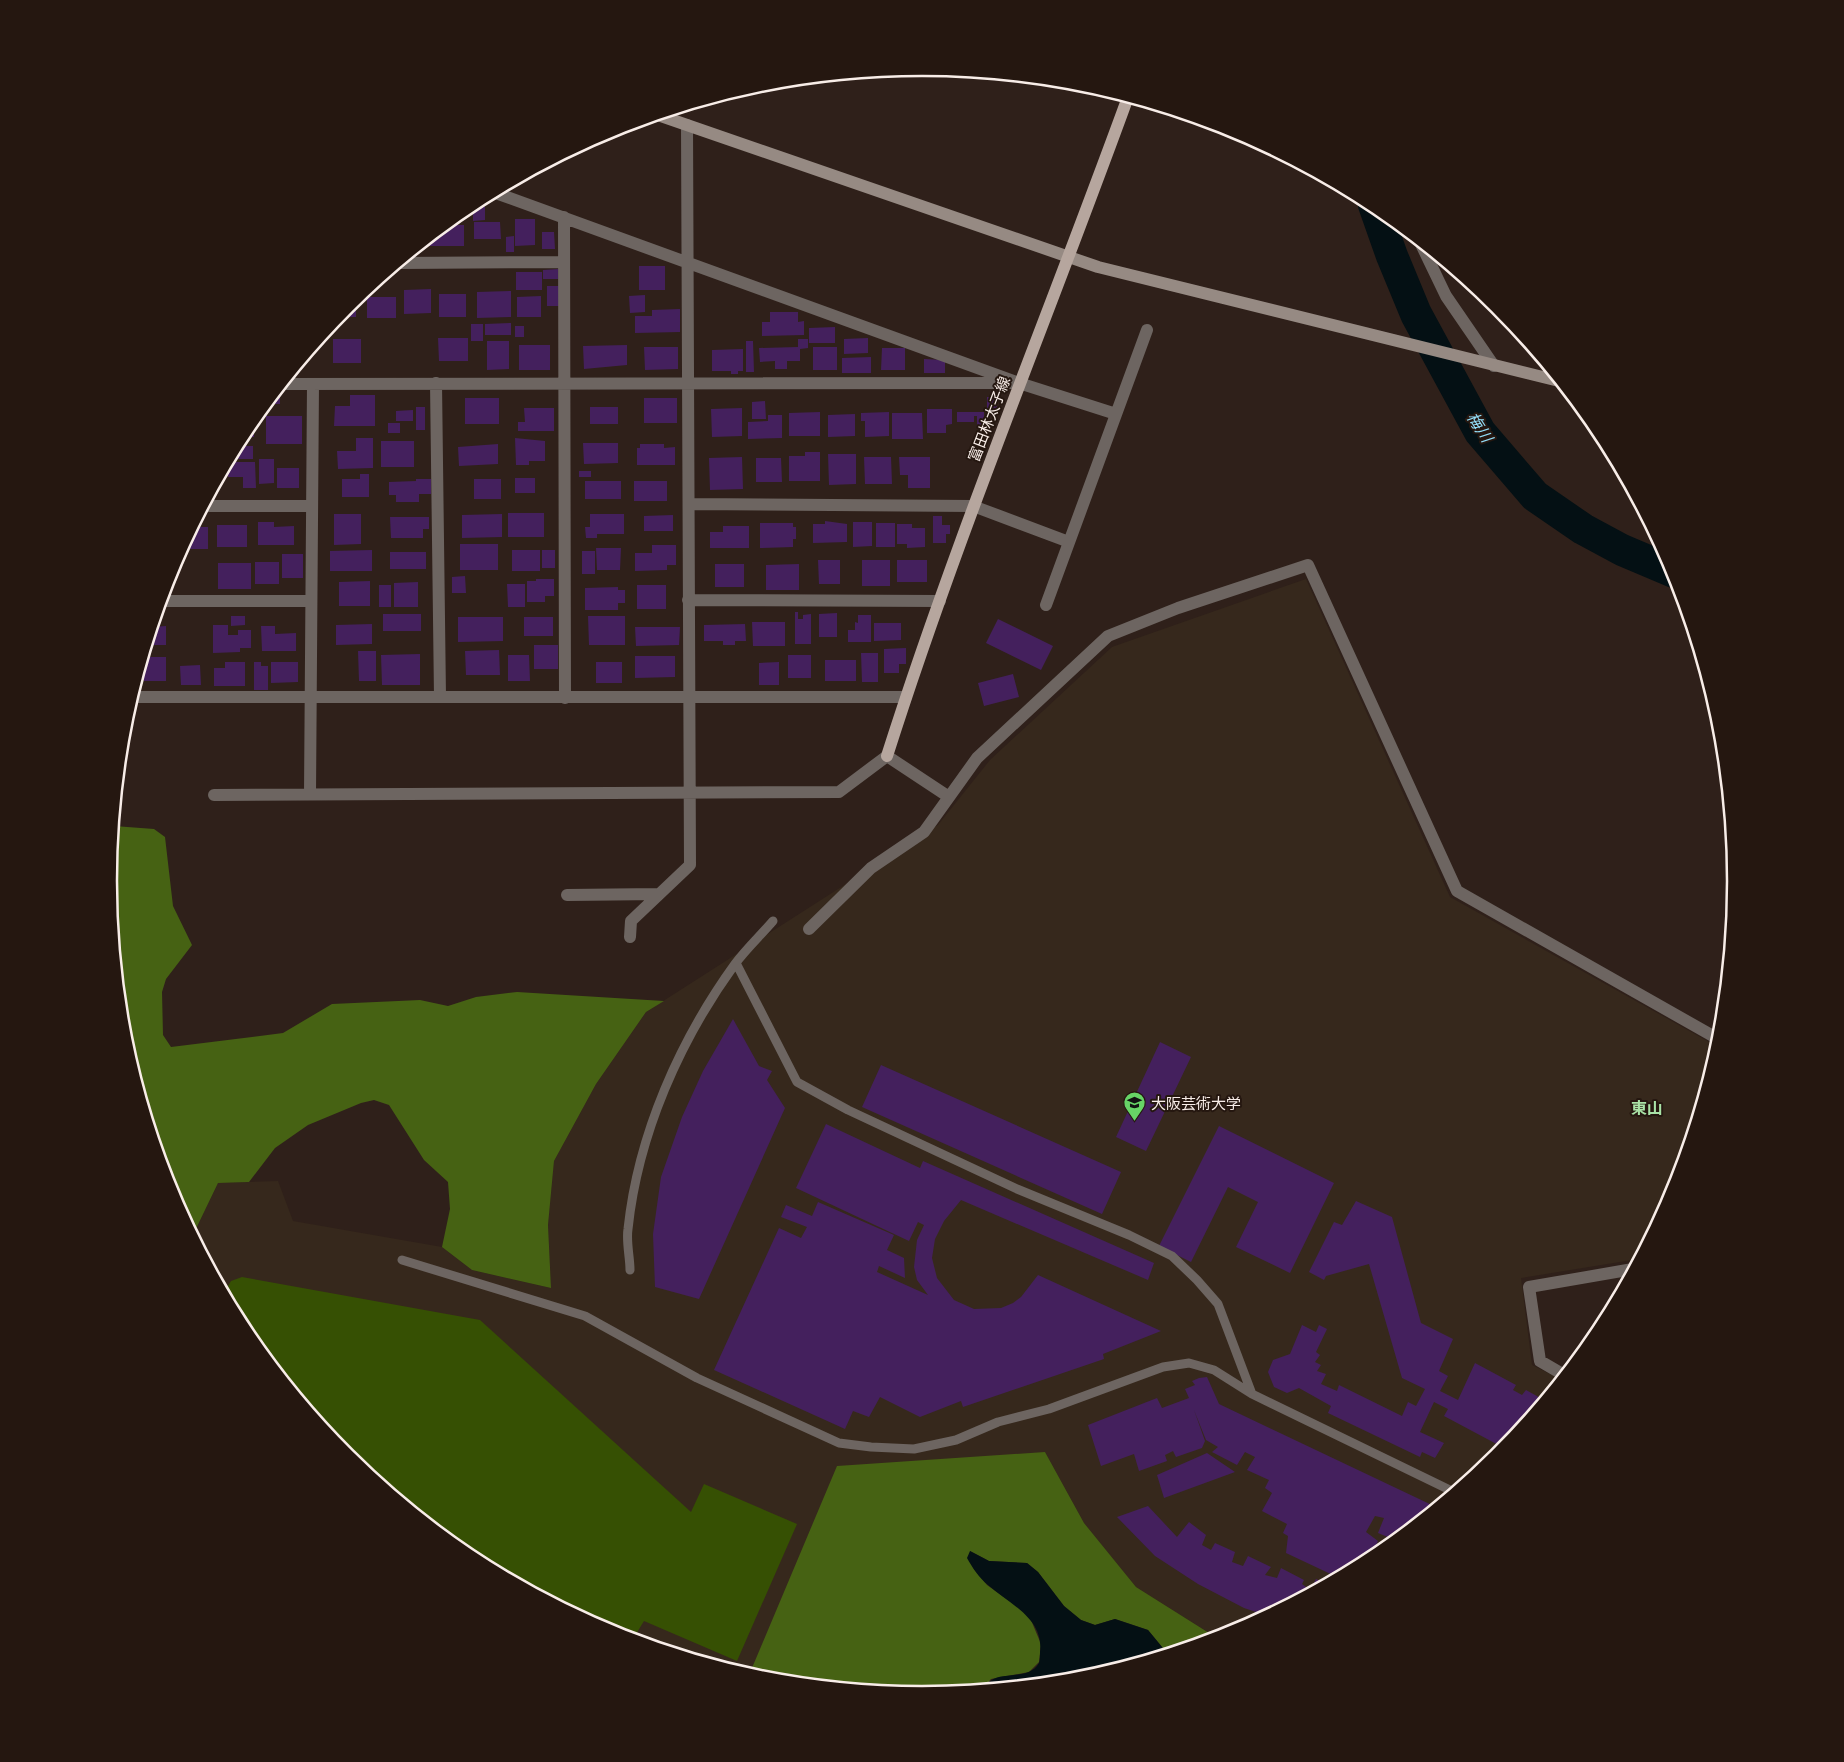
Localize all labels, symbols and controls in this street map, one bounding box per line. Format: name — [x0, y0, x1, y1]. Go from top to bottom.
street label: 富田林太子線 — [963, 373, 1015, 465]
water label: 梅川 — [1462, 408, 1499, 448]
school or university icon: 大阪芸術大学 — [1123, 1091, 1147, 1122]
place label: 大阪芸術大学 — [1151, 1093, 1241, 1114]
district label: 東山 — [1631, 1097, 1663, 1119]

